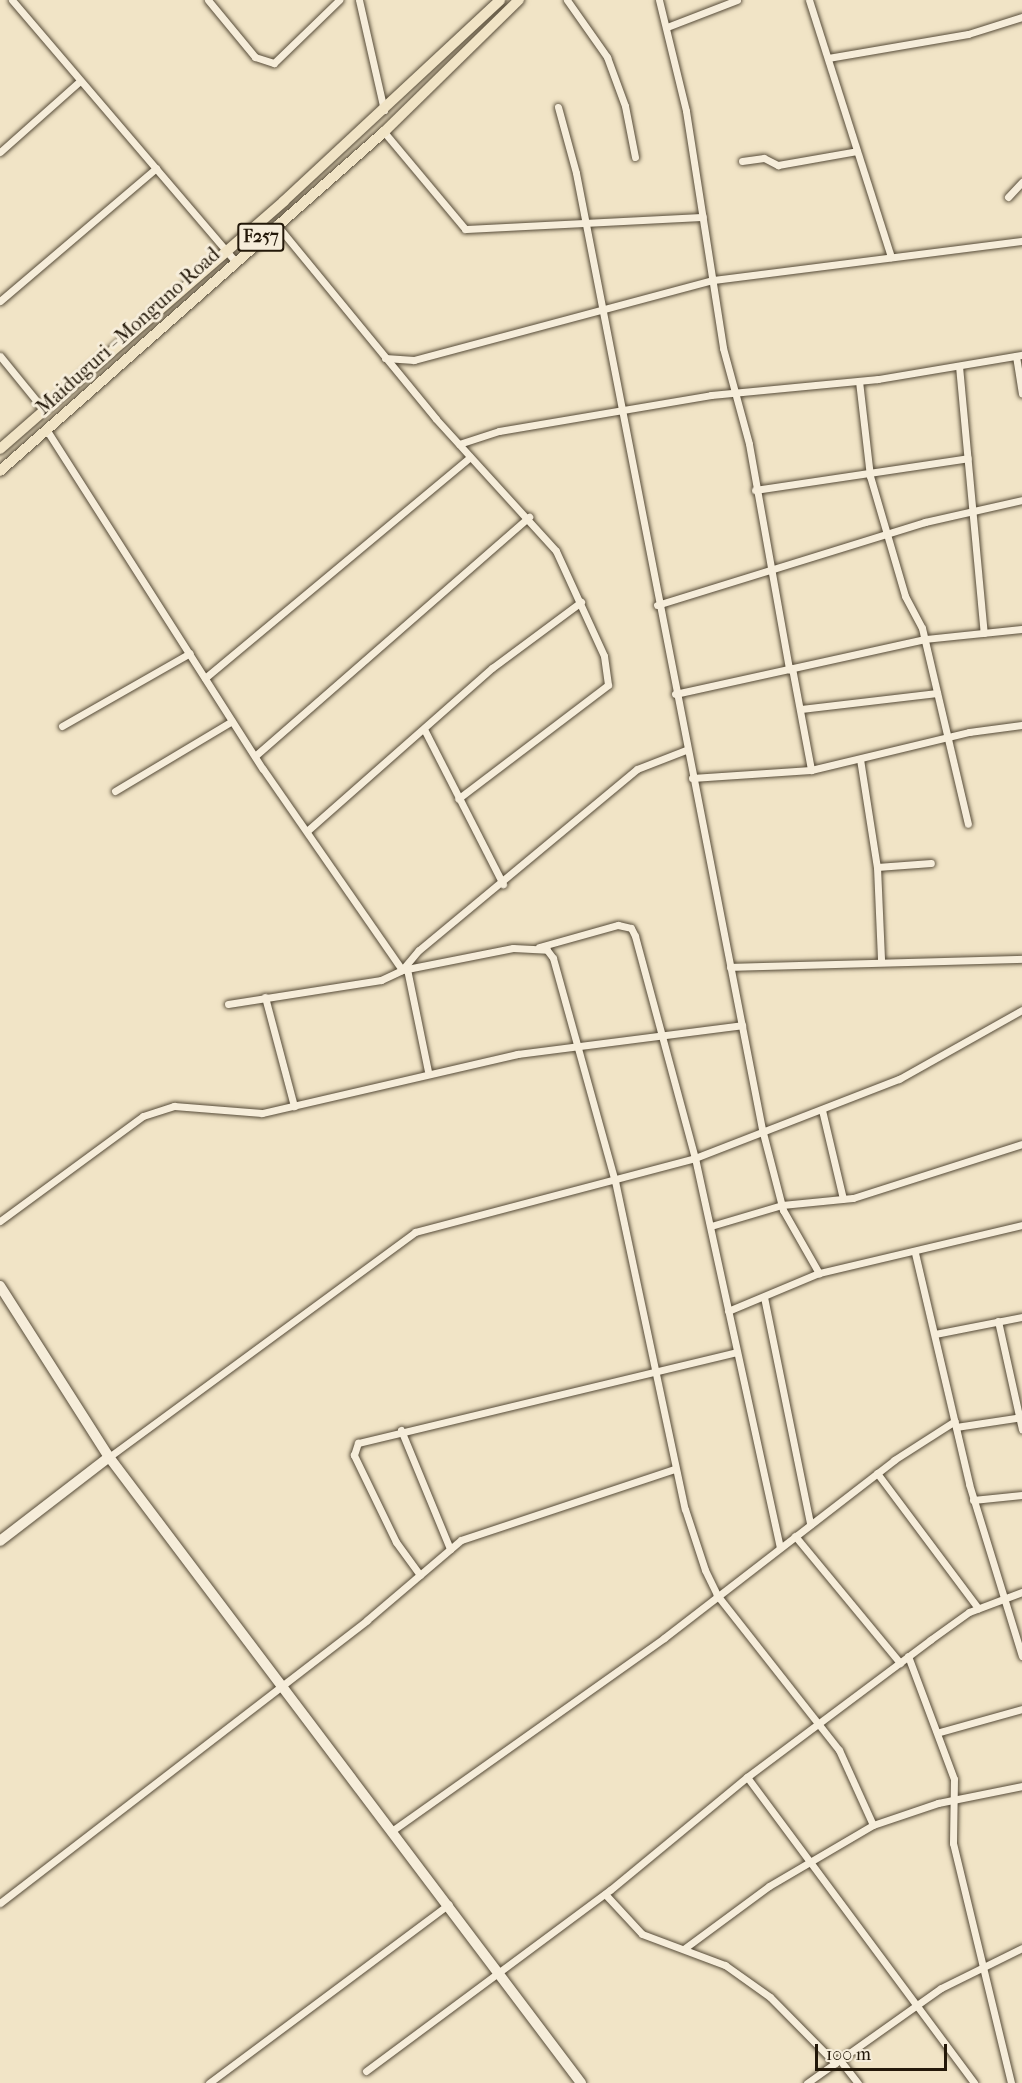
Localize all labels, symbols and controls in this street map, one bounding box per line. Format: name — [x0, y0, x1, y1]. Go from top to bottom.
road number: F257 — [237, 222, 285, 252]
street label: Maiduguri - Monguno Road — [31, 242, 225, 420]
scale bar — [818, 2032, 950, 2070]
text: 100 m — [826, 2044, 871, 2065]

